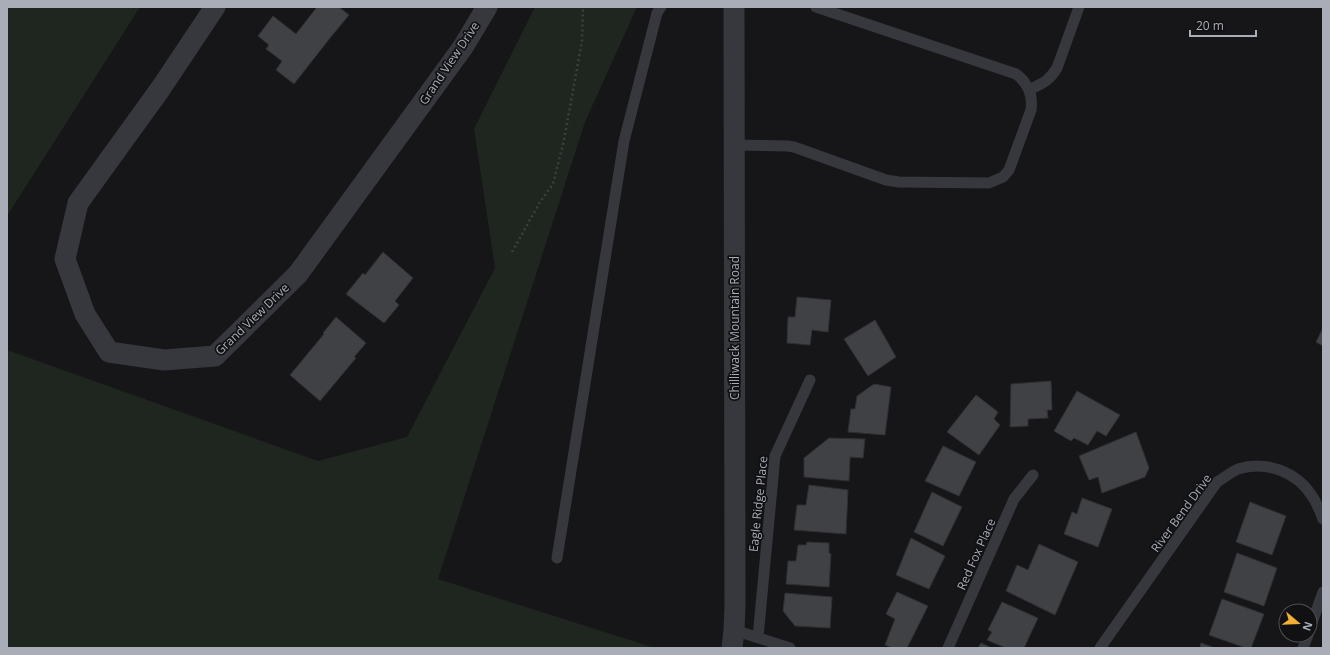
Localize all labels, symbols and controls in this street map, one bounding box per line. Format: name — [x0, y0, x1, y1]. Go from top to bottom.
scale bar — [1190, 12, 1256, 38]
text: 20 m — [1196, 17, 1224, 34]
street label: Grand View Drive — [415, 18, 483, 108]
street label: Chilliwack Mountain Road — [726, 256, 743, 400]
street label: Grand View Drive — [211, 279, 293, 359]
street label: Eagle Ridge Place — [745, 455, 772, 553]
street label: River Bend Drive — [1147, 470, 1215, 556]
street label: Red Fox Place — [953, 515, 999, 593]
north arrow — [1278, 603, 1318, 643]
text: N — [1299, 620, 1316, 633]

